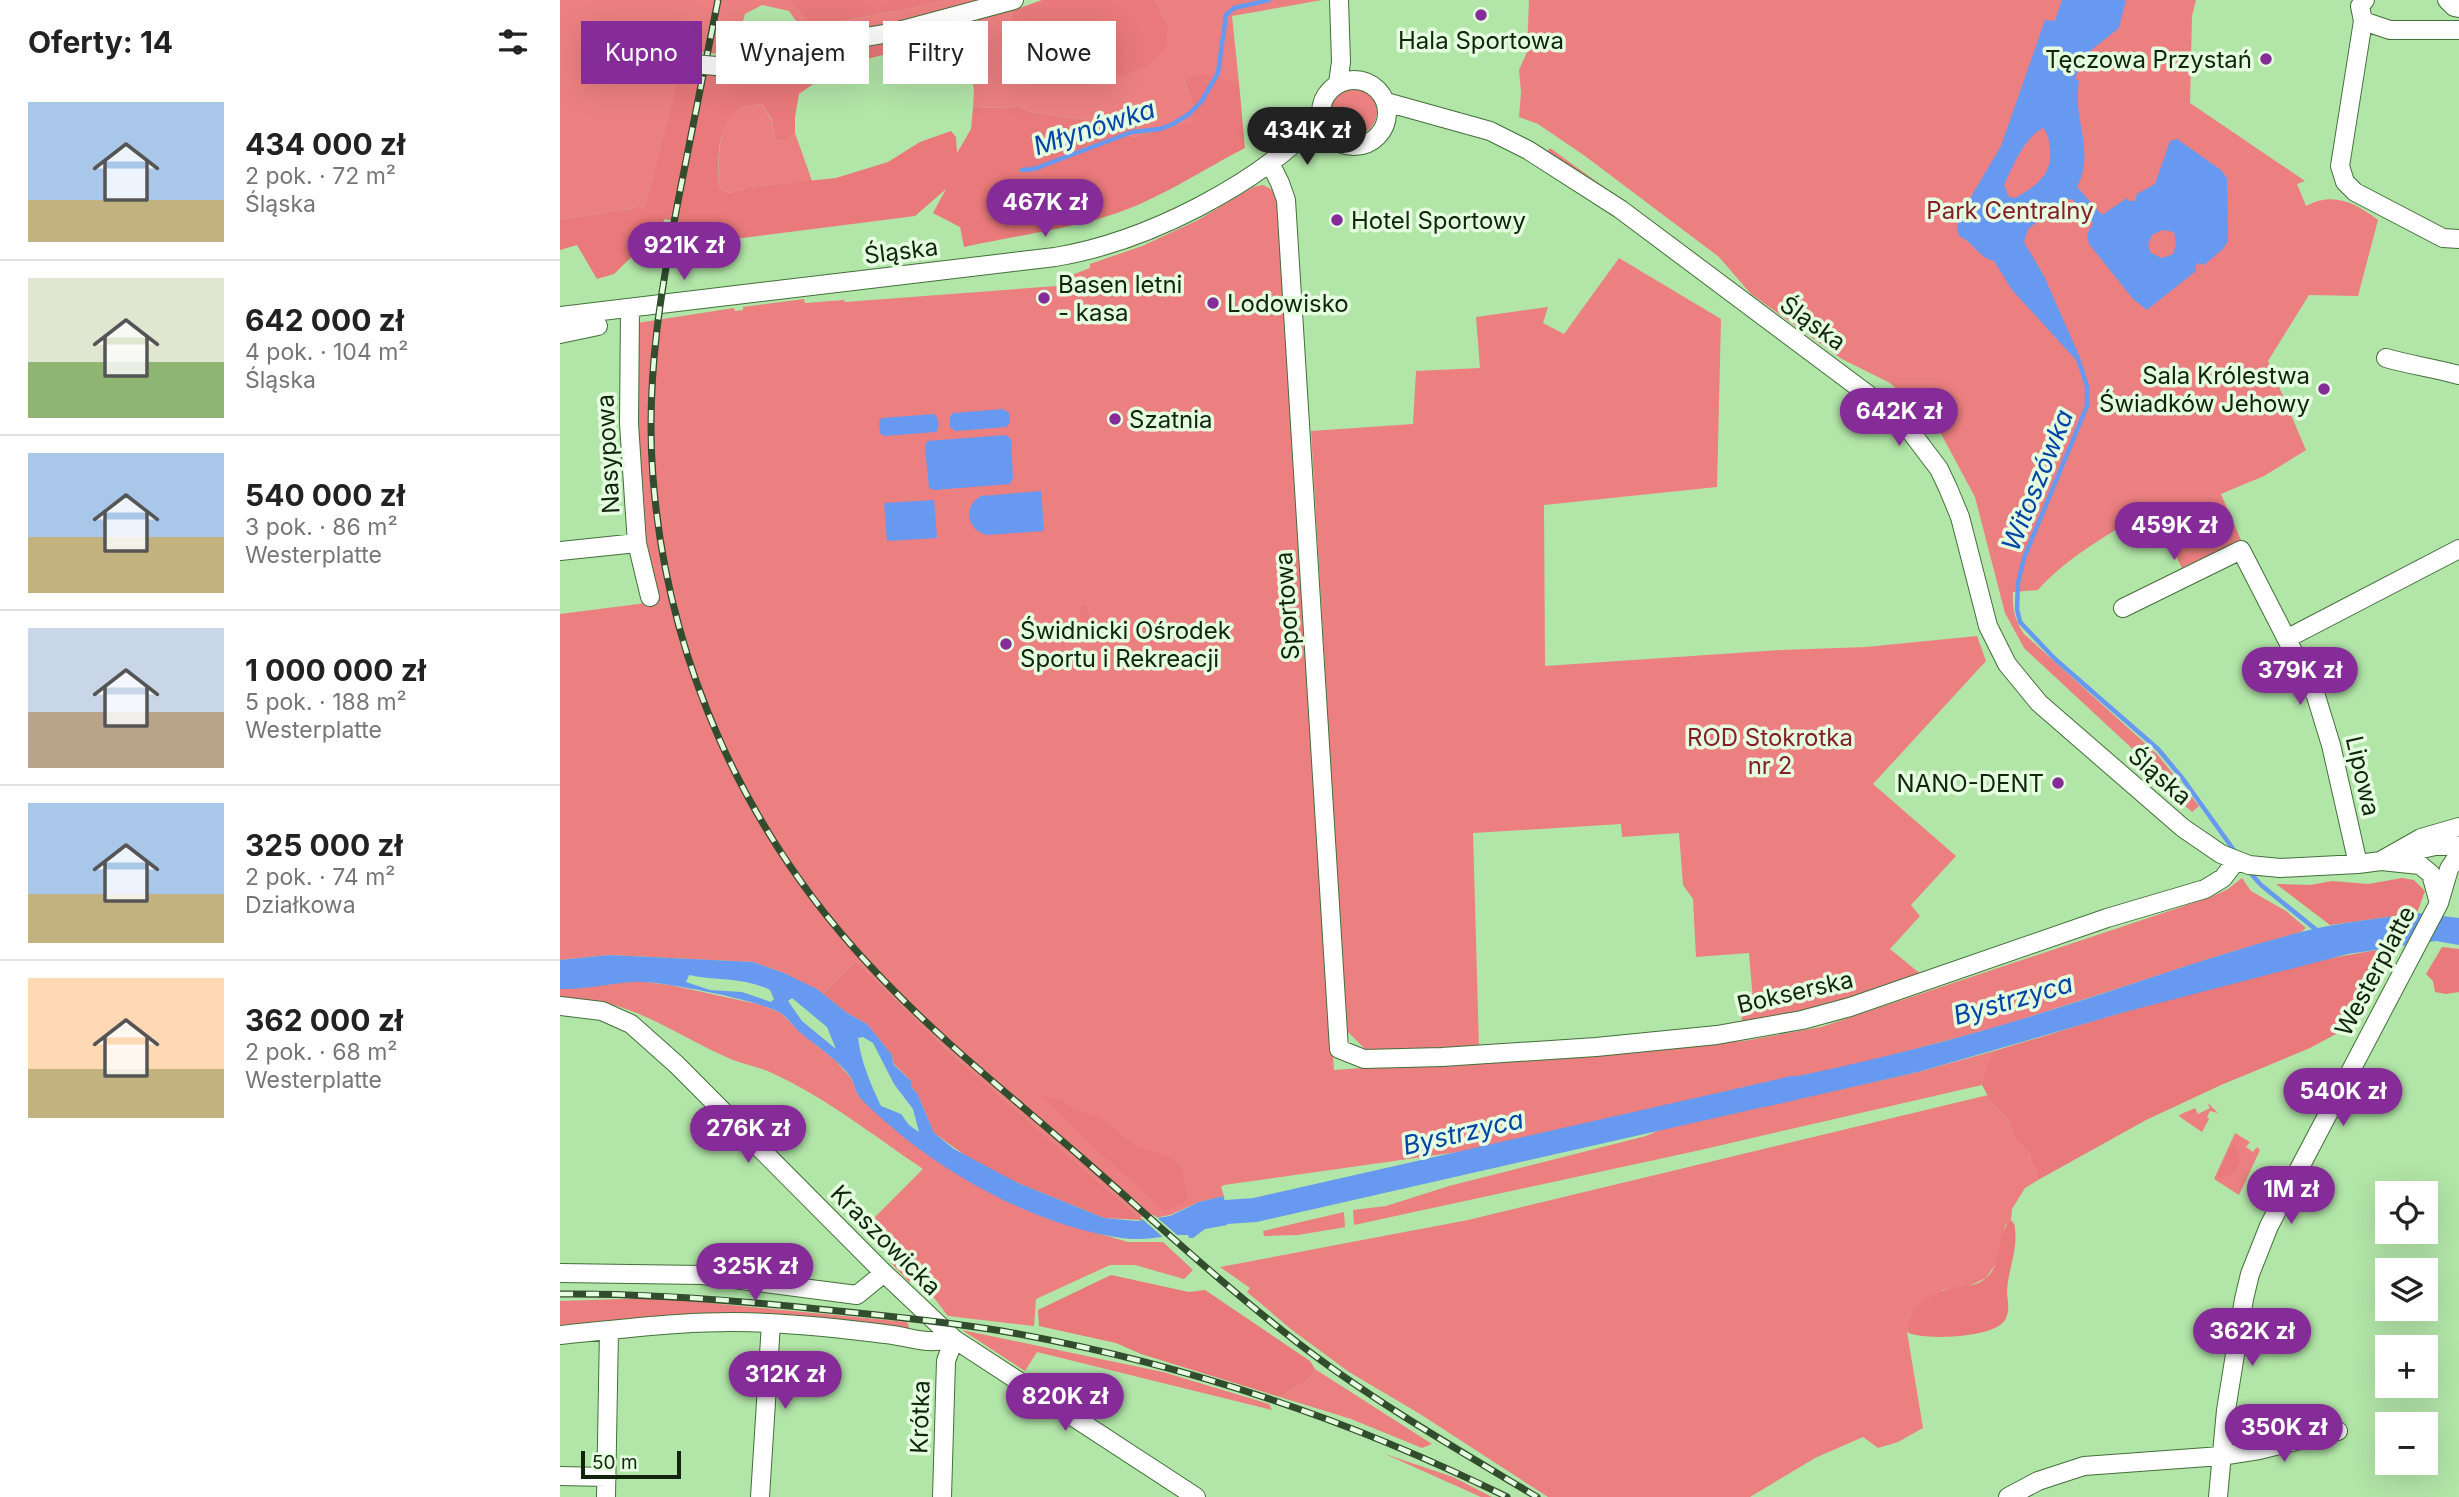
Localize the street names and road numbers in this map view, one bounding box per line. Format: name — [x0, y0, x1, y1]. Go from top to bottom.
street label: Śląska — [863, 232, 939, 270]
street label: Śląska — [1775, 290, 1851, 356]
street label: Nasypowa — [590, 394, 626, 514]
street label: Sportowa — [1269, 551, 1305, 661]
street label: Lipowa — [2340, 733, 2386, 819]
street label: Śląska — [2123, 741, 2197, 811]
street label: Westerplatte — [2329, 901, 2421, 1041]
street label: Bokserska — [1734, 965, 1856, 1019]
street label: Kraszowicka — [825, 1179, 947, 1301]
street label: Krótka — [904, 1380, 936, 1454]

